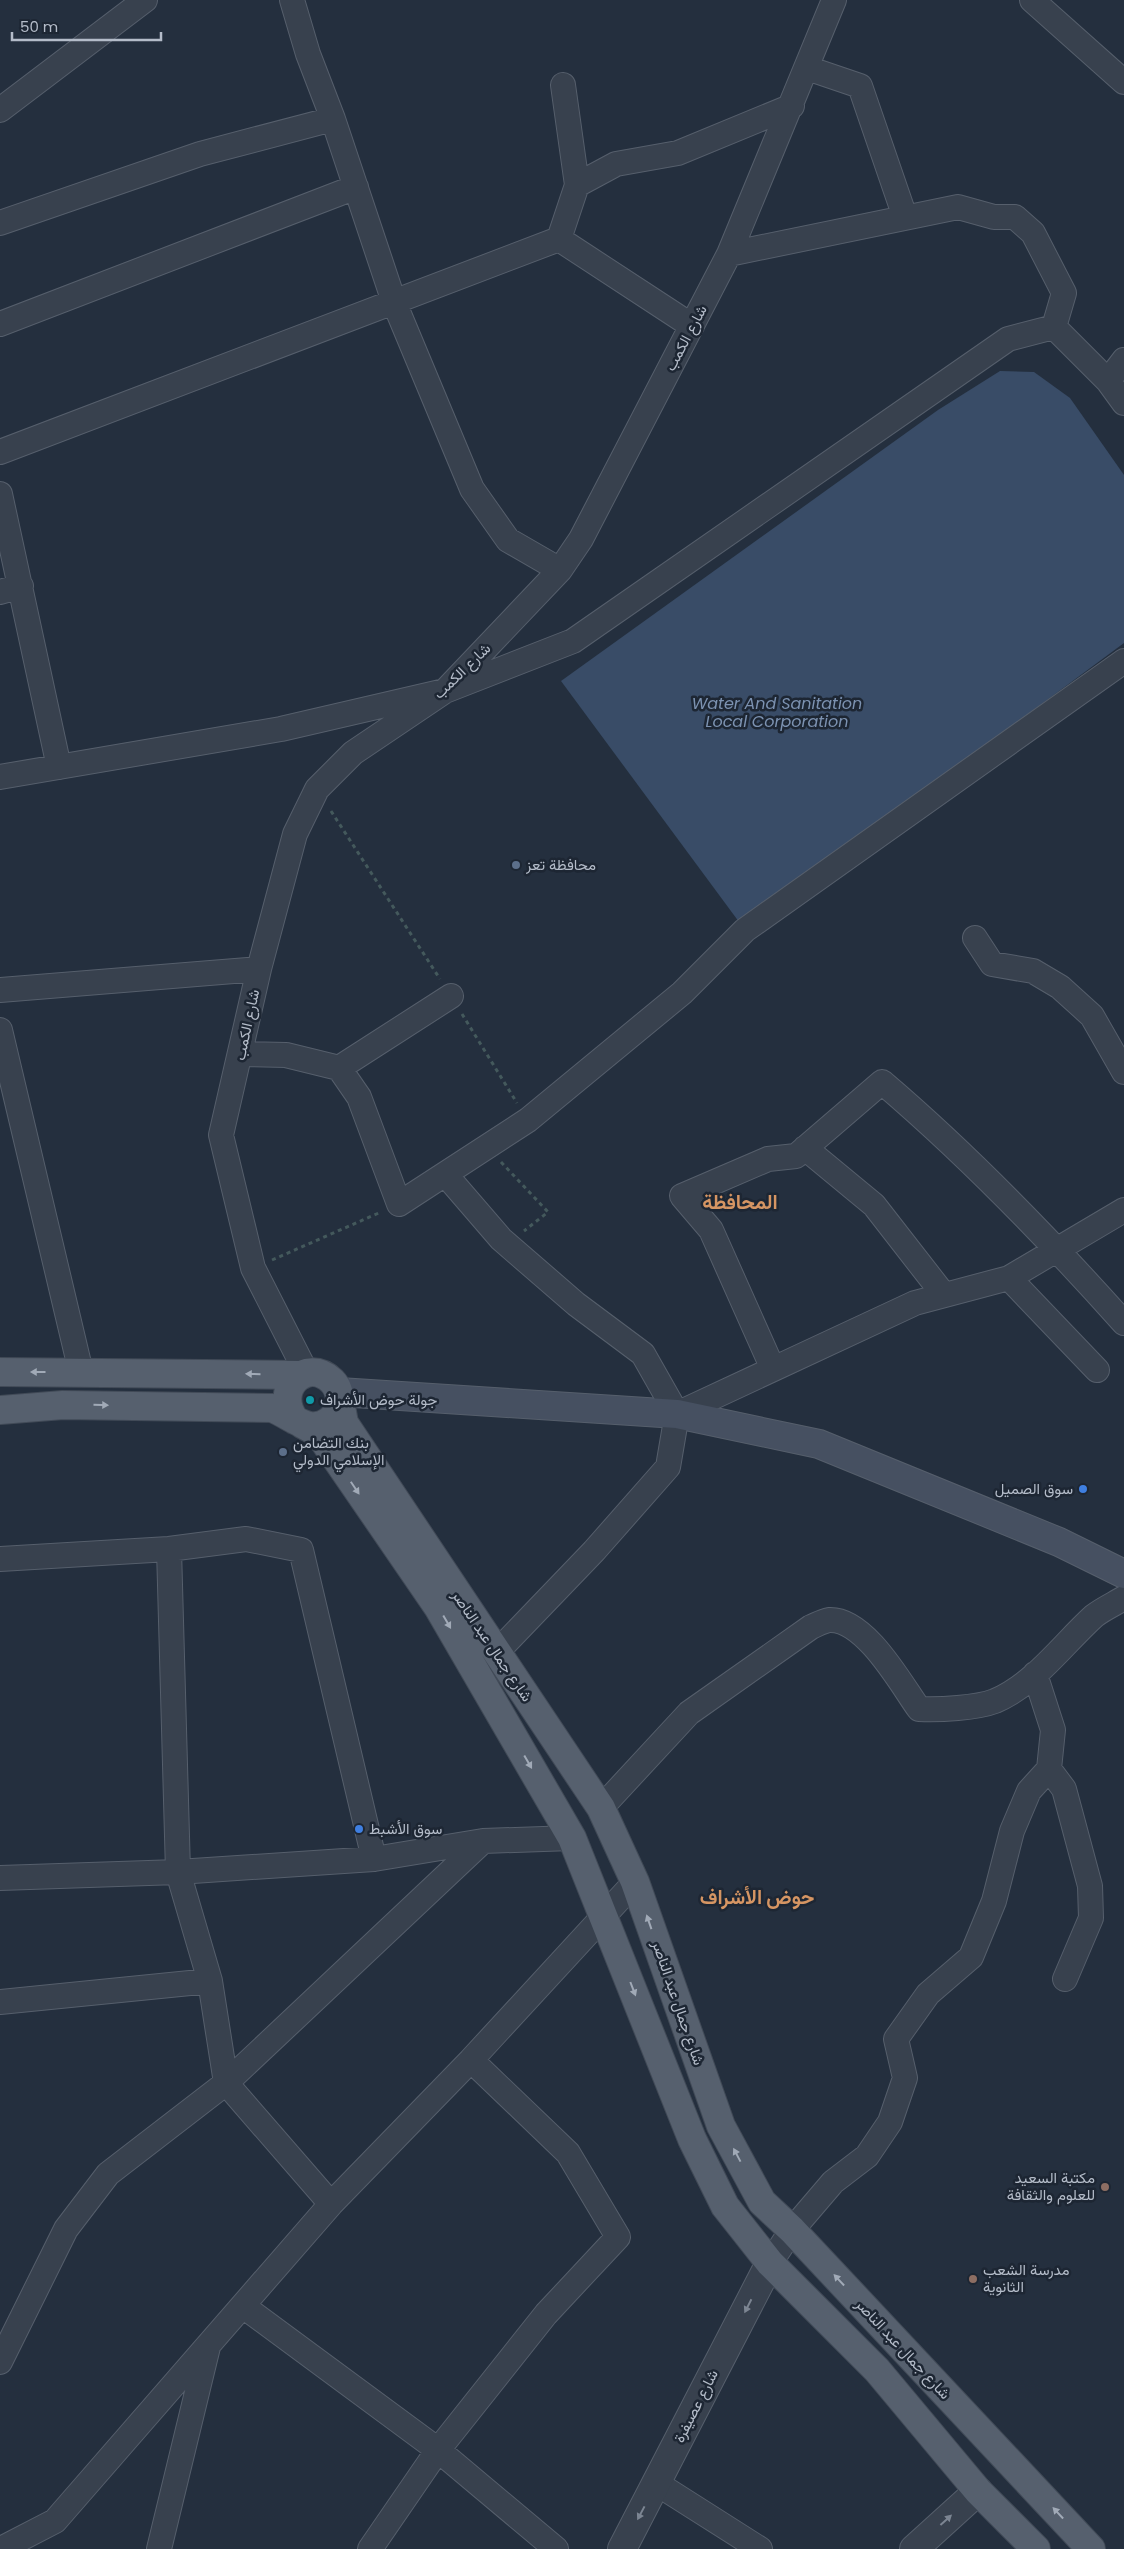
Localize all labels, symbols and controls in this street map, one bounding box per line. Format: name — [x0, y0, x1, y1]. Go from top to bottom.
scale bar — [12, 10, 161, 42]
text: 50 m — [20, 16, 58, 37]
street label: شارع الكمب — [659, 301, 713, 375]
street label: شارع الكمب — [428, 638, 496, 704]
water label: Water And Sanitation Local Corporation — [692, 692, 862, 733]
place label: محافظة تعز — [525, 854, 596, 875]
marker: محافظة تعز — [510, 859, 522, 871]
street label: شارع الكمب — [229, 987, 265, 1063]
district label: المحافظة — [702, 1188, 778, 1216]
one-way arrow — [30, 1368, 46, 1376]
one-way arrow — [245, 1370, 261, 1378]
place label: جولة حوض الأشراف — [320, 1389, 437, 1410]
marker: جولة حوض الأشراف — [304, 1394, 316, 1406]
one-way arrow — [93, 1401, 109, 1409]
place label: بنك التضامن الإسلامي الدولي — [293, 1432, 384, 1473]
marker: بنك التضامن الإسلامي الدولي — [277, 1446, 289, 1458]
place label: سوق الصميل — [995, 1478, 1073, 1499]
one-way arrow — [350, 1481, 360, 1494]
marker: سوق الصميل — [1077, 1483, 1089, 1495]
street label: شارع جمال عبد الناصر — [446, 1585, 538, 1706]
one-way arrow — [442, 1615, 451, 1628]
one-way arrow — [524, 1756, 533, 1769]
place label: سوق الأشبط — [369, 1818, 443, 1839]
marker: سوق الأشبط — [353, 1823, 365, 1835]
district label: حوض الأشراف — [700, 1883, 814, 1911]
one-way arrow — [645, 1914, 652, 1929]
street label: شارع جمال عبد الناصر — [646, 1937, 710, 2068]
one-way arrow — [629, 1982, 637, 1997]
one-way arrow — [733, 2148, 741, 2163]
place label: مكتبة السعيد للعلوم والثقافة — [1007, 2167, 1095, 2205]
marker: مكتبة السعيد للعلوم والثقافة — [1099, 2181, 1111, 2193]
place label: مدرسة الشعب الثانوية — [983, 2259, 1070, 2297]
marker: مدرسة الشعب الثانوية — [967, 2273, 979, 2285]
one-way arrow — [833, 2275, 845, 2287]
street label: شارع جمال عبد الناصر — [850, 2293, 956, 2404]
one-way arrow — [744, 2299, 752, 2313]
street label: شارع عصيفرة — [668, 2365, 724, 2446]
one-way arrow — [637, 2506, 645, 2520]
one-way arrow — [1052, 2508, 1064, 2520]
one-way arrow — [940, 2514, 952, 2526]

